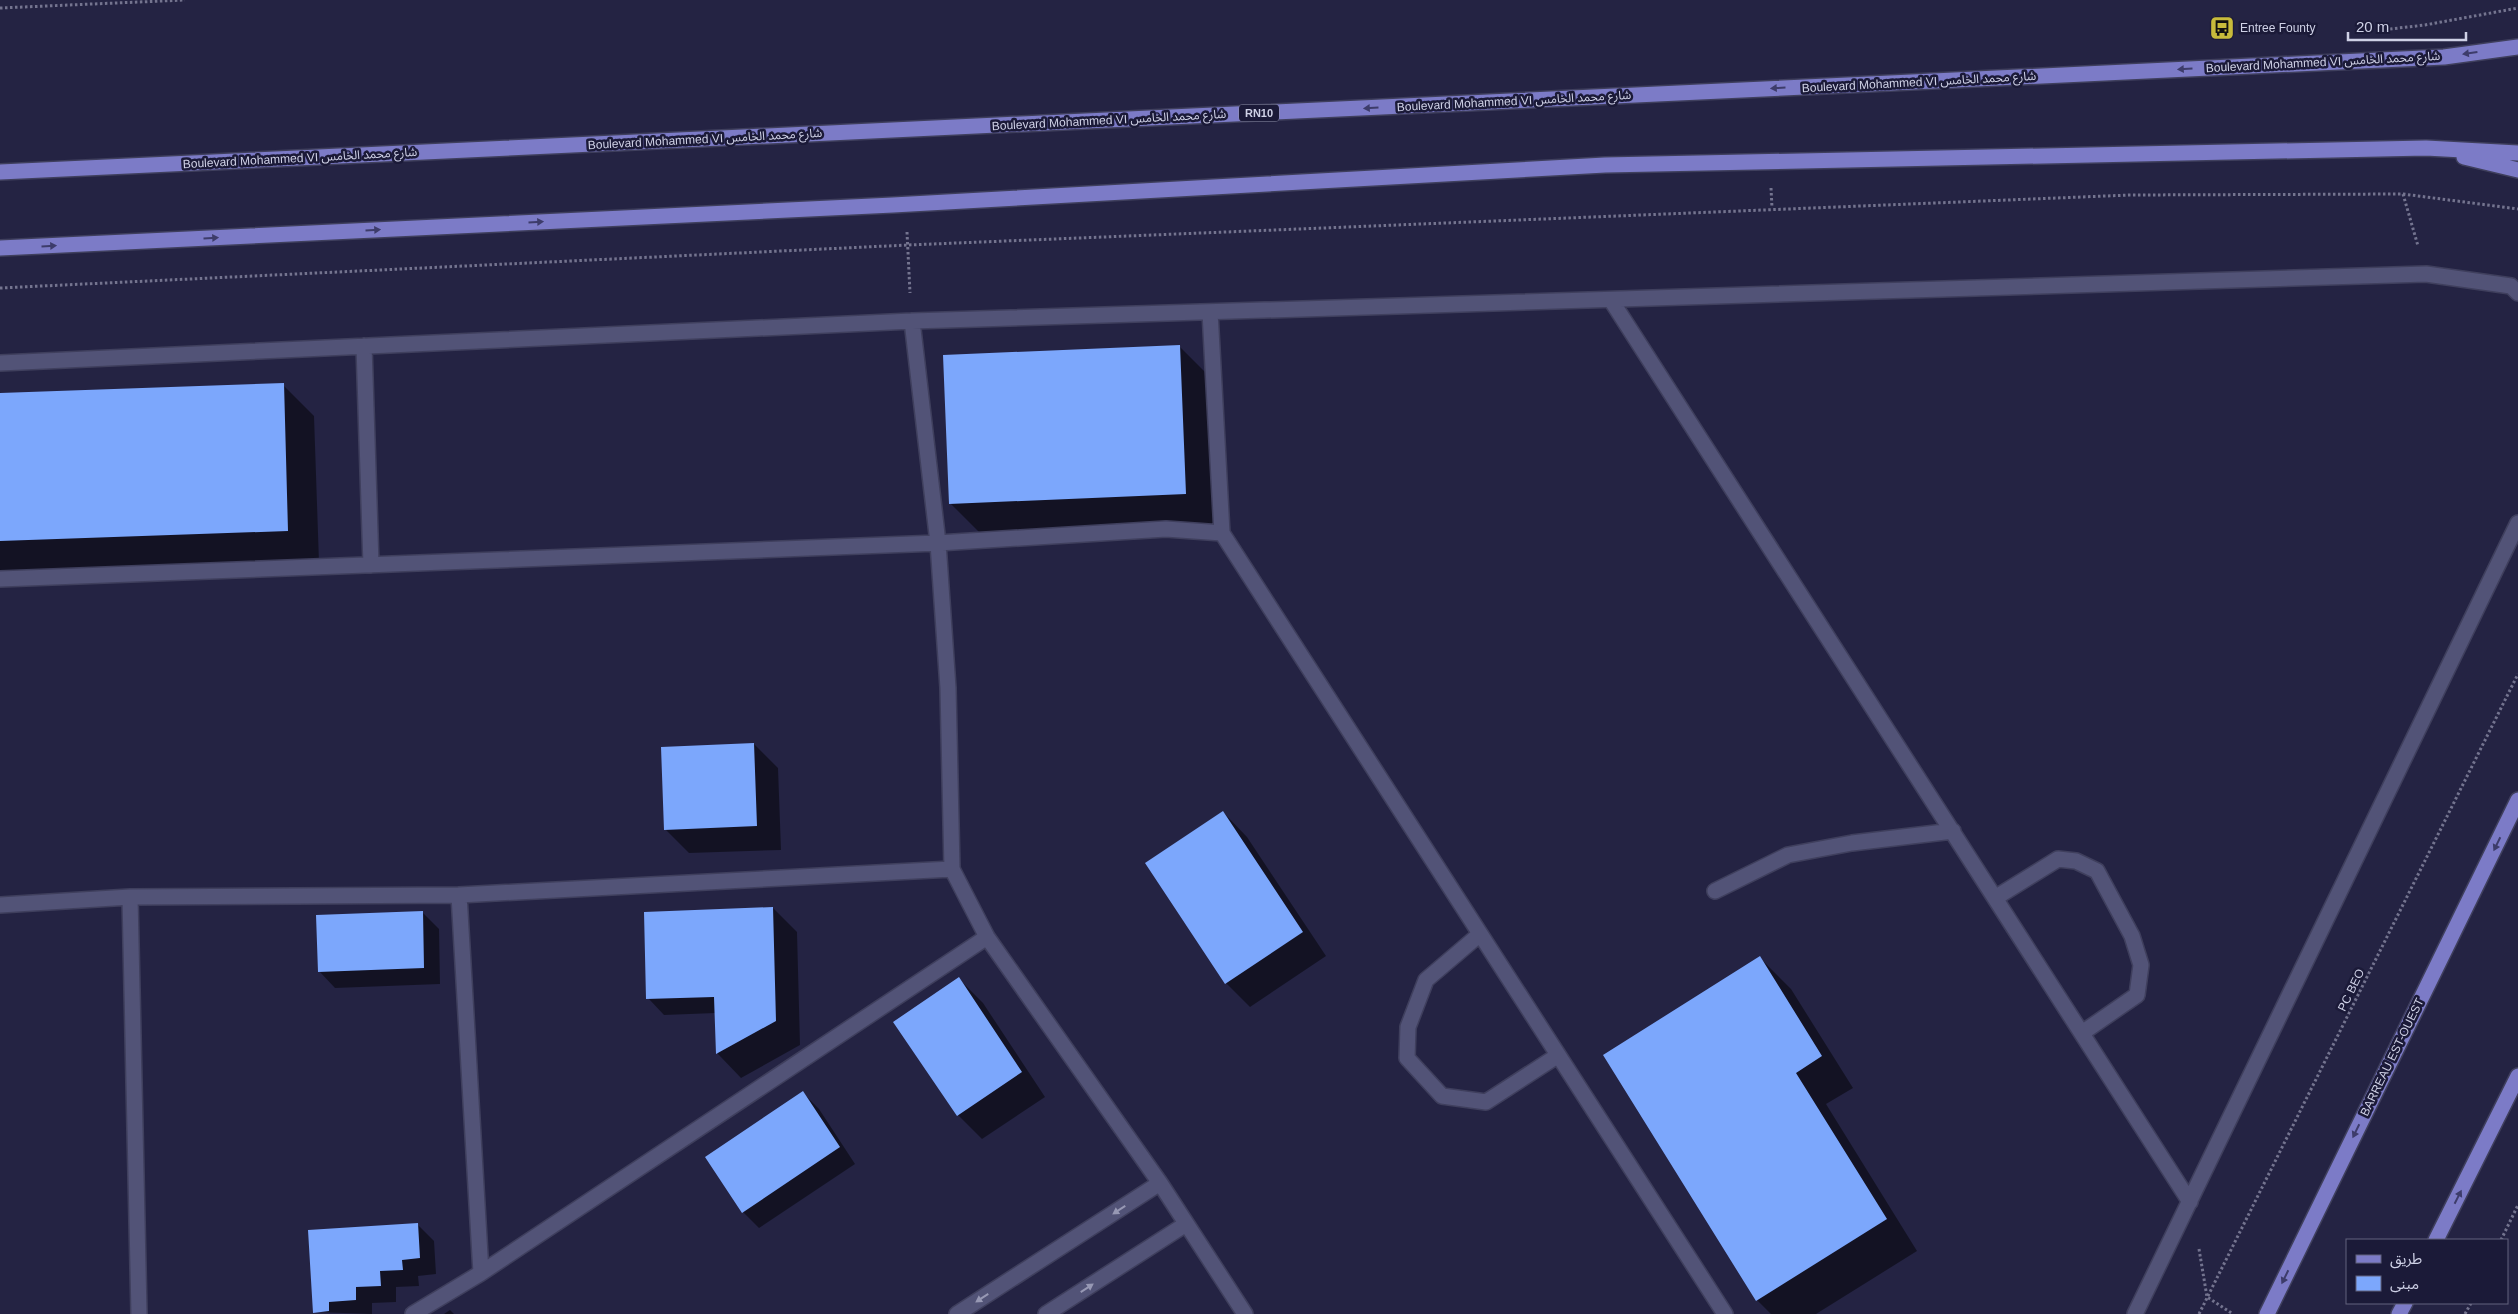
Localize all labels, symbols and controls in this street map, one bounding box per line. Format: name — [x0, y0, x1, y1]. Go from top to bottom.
scale bar — [2348, 10, 2466, 42]
bus stop icon: Entree Founty — [2209, 15, 2235, 41]
text: 20 m — [2356, 18, 2389, 35]
place label: Entree Founty — [2240, 21, 2315, 35]
street label: Boulevard Mohammed VI شارع محمد الخامس — [2205, 49, 2441, 77]
one-way arrow — [2461, 49, 2477, 57]
one-way arrow — [2177, 65, 2193, 73]
street label: Boulevard Mohammed VI شارع محمد الخامس — [1801, 69, 2037, 97]
one-way arrow — [1770, 85, 1786, 93]
street label: Boulevard Mohammed VI شارع محمد الخامس — [1396, 88, 1632, 116]
one-way arrow — [1363, 104, 1379, 112]
road number: RN10 — [1239, 105, 1279, 122]
street label: Boulevard Mohammed VI شارع محمد الخامس — [991, 107, 1227, 135]
street label: Boulevard Mohammed VI شارع محمد الخامس — [587, 126, 823, 154]
street label: Boulevard Mohammed VI شارع محمد الخامس — [182, 145, 418, 173]
one-way arrow — [528, 218, 544, 226]
one-way arrow — [366, 226, 382, 234]
one-way arrow — [203, 234, 219, 242]
one-way arrow — [41, 241, 57, 249]
one-way arrow — [2492, 837, 2500, 851]
street label: PC BEO — [2335, 967, 2367, 1013]
street label: BARREAU EST-OUEST — [2357, 995, 2427, 1118]
one-way arrow — [2352, 1124, 2360, 1138]
one-way arrow — [2454, 1189, 2462, 1204]
one-way arrow — [1112, 1205, 1125, 1214]
legend — [2346, 1239, 2508, 1304]
text: طريق — [2390, 1250, 2422, 1269]
one-way arrow — [2281, 1270, 2289, 1284]
text: مبنى — [2390, 1275, 2419, 1293]
one-way arrow — [1081, 1283, 1094, 1292]
one-way arrow — [976, 1293, 989, 1302]

